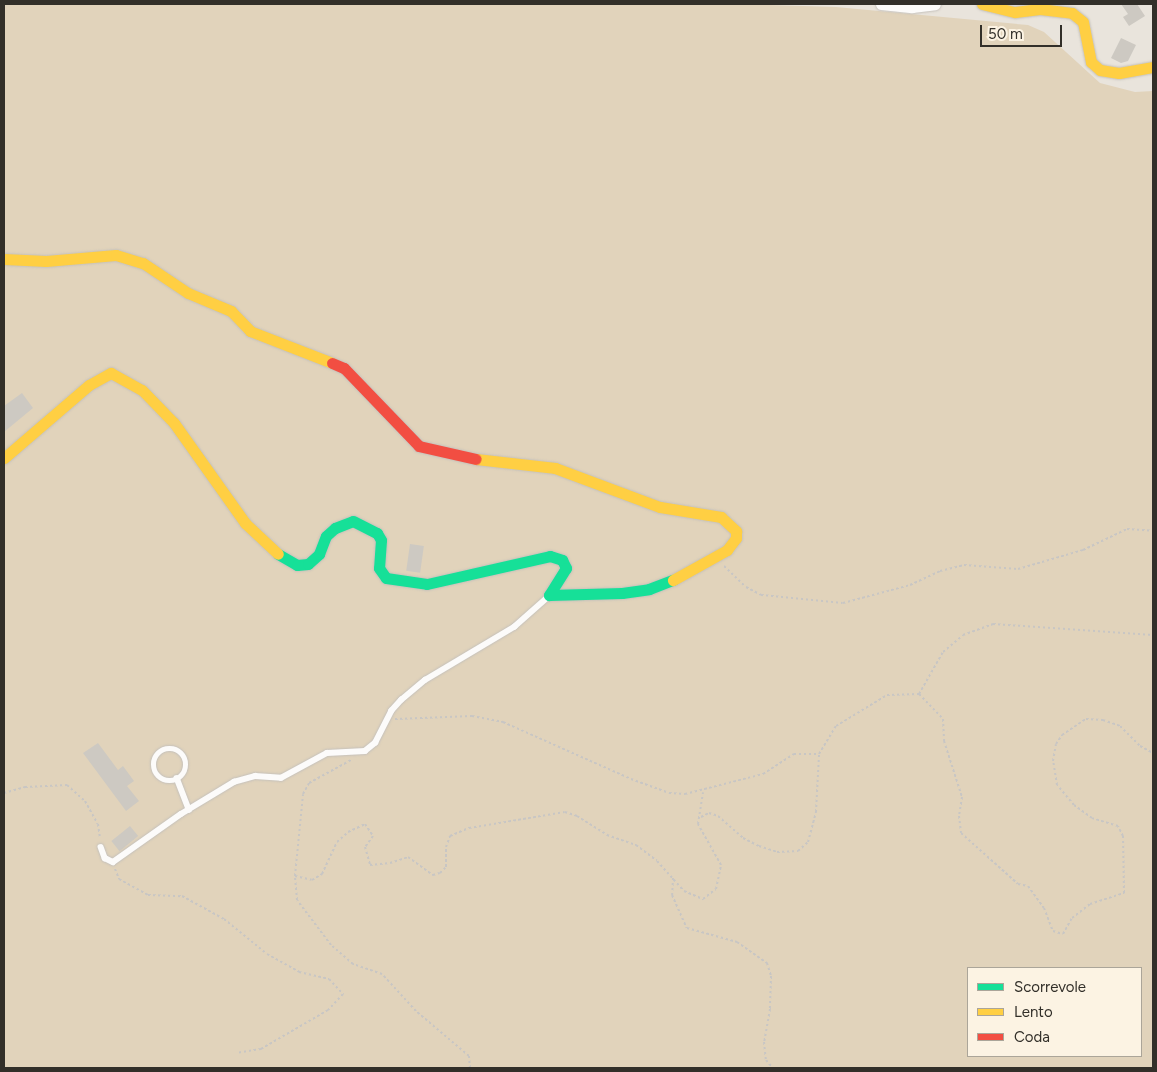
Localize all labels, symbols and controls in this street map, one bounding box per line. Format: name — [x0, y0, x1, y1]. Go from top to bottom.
scale bar — [982, 15, 1064, 47]
text: 50 m — [988, 25, 1023, 43]
legend — [967, 967, 1142, 1057]
text: Scorrevole — [1014, 978, 1086, 996]
text: Lento — [1014, 1003, 1053, 1021]
text: Coda — [1014, 1028, 1050, 1046]

